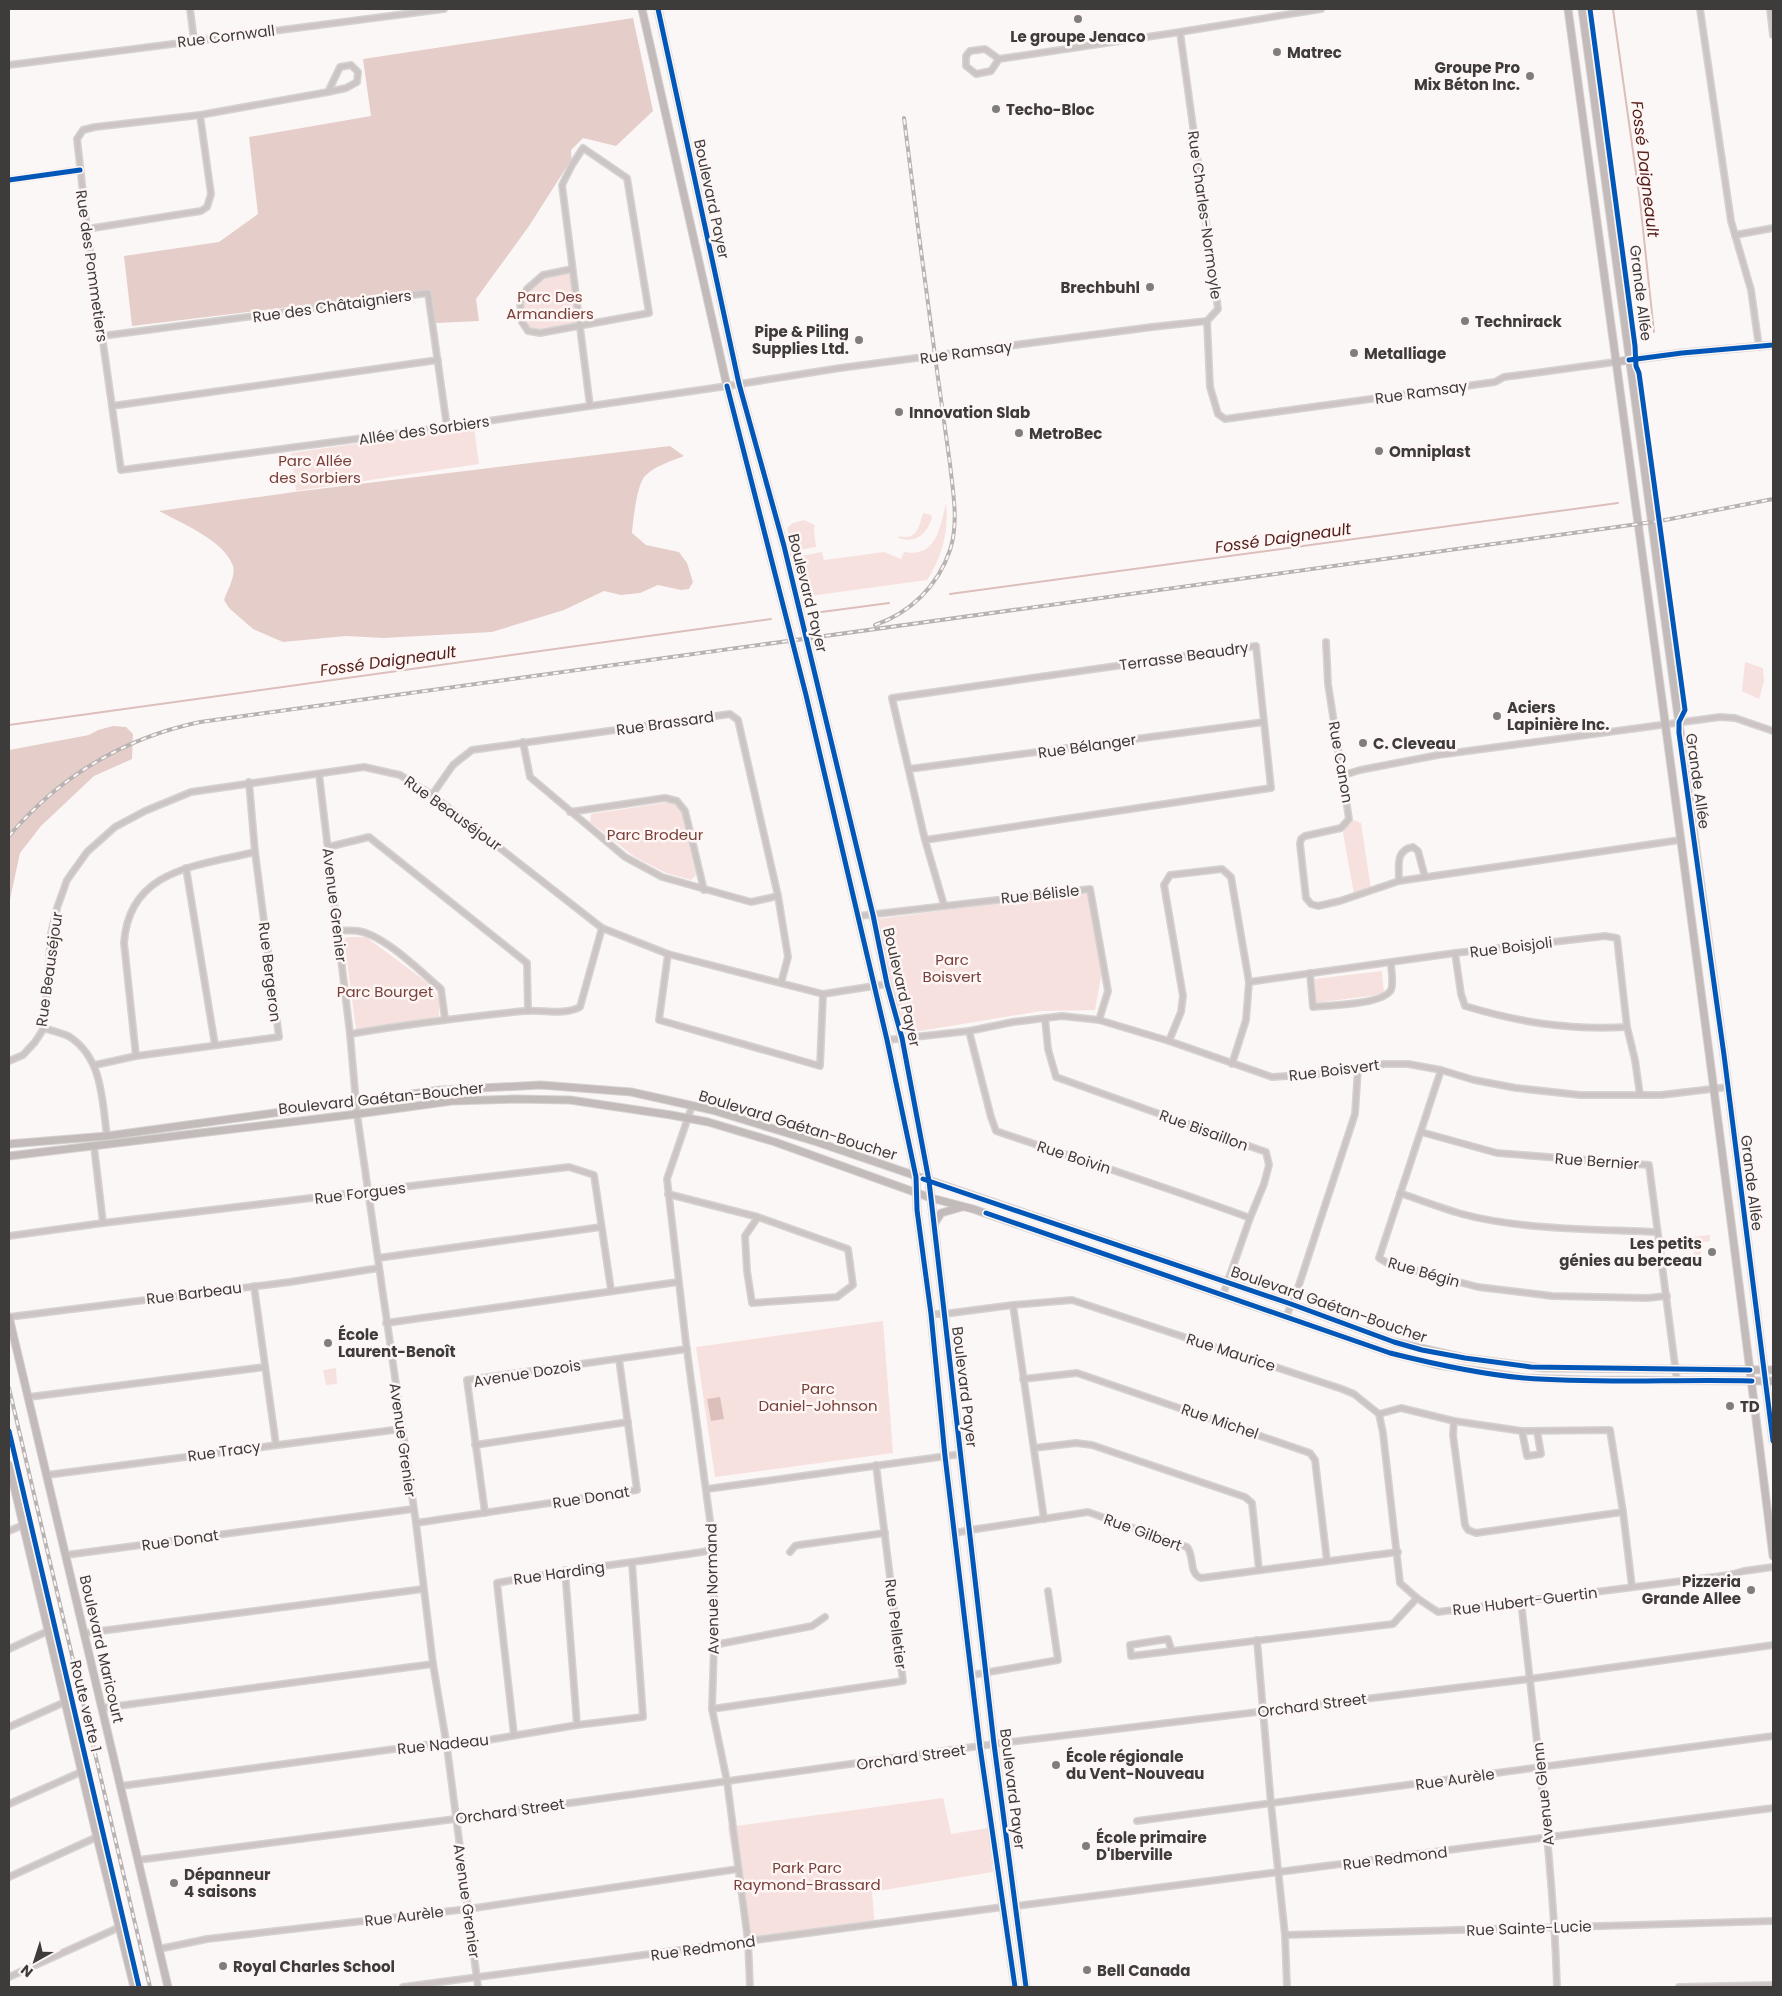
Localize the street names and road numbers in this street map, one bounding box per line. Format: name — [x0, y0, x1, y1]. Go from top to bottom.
street label: Rue Cornwall — [176, 20, 276, 52]
street label: Rue Charles-Normoyle — [1183, 129, 1227, 301]
street label: Boulevard Payer — [689, 137, 735, 261]
street label: Rue des Pommetiers — [71, 188, 113, 344]
street label: Grande Allée — [1625, 244, 1657, 342]
street label: Rue des Châtaigniers — [251, 284, 413, 328]
street label: Rue Ramsay — [918, 335, 1014, 369]
street label: Rue Ramsay — [1373, 375, 1469, 409]
street label: Allée des Sorbiers — [357, 410, 491, 450]
street label: Boulevard Payer — [783, 531, 833, 655]
street label: Terrasse Beaudry — [1118, 636, 1250, 675]
street label: Rue Brassard — [615, 706, 715, 740]
street label: Rue Canon — [1323, 720, 1359, 804]
street label: Rue Bélanger — [1037, 729, 1138, 763]
street label: Grande Allée — [1681, 732, 1715, 830]
street label: Rue Beauséjour — [400, 770, 506, 856]
street label: Avenue Grenier — [318, 847, 352, 964]
street label: Rue Bélisle — [1000, 879, 1080, 909]
street label: Rue Beauséjour — [31, 910, 68, 1028]
street label: Rue Bergeron — [253, 921, 287, 1023]
street label: Boulevard Payer — [878, 925, 926, 1049]
street label: Rue Boisjoli — [1469, 932, 1553, 962]
street label: Rue Boisvert — [1287, 1054, 1381, 1086]
street label: Boulevard Gaétan-Boucher — [277, 1077, 485, 1119]
street label: Boulevard Gaétan-Boucher — [696, 1085, 900, 1165]
street label: Rue Bisaillon — [1157, 1104, 1251, 1156]
street label: Grande Allée — [1736, 1134, 1768, 1232]
street label: Rue Boivin — [1035, 1135, 1113, 1179]
street label: Rue Bernier — [1554, 1148, 1640, 1174]
street label: Rue Forgues — [313, 1177, 407, 1209]
street label: Rue Bégin — [1386, 1252, 1462, 1292]
street label: Boulevard Gaétan-Boucher — [1228, 1260, 1430, 1348]
street label: Rue Barbeau — [145, 1277, 243, 1309]
street label: Boulevard Payer — [947, 1325, 983, 1449]
street label: Rue Maurice — [1184, 1328, 1278, 1376]
street label: Avenue Dozois — [472, 1354, 582, 1392]
street label: Avenue Grenier — [385, 1382, 421, 1499]
street label: Rue Michel — [1179, 1398, 1261, 1444]
street label: Rue Tracy — [186, 1435, 262, 1467]
street label: Rue Donat — [551, 1481, 631, 1513]
street label: Rue Gilbert — [1101, 1508, 1185, 1556]
street label: Avenue Normand — [700, 1523, 724, 1655]
street label: Rue Donat — [140, 1524, 220, 1556]
street label: Rue Harding — [512, 1556, 606, 1590]
street label: Boulevard Maricourt — [75, 1573, 129, 1725]
street label: Rue Pelletier — [880, 1578, 912, 1671]
street label: Rue Hubert-Guertin — [1451, 1582, 1599, 1620]
street label: Route verte 1 — [65, 1658, 107, 1754]
street label: Orchard Street — [1256, 1688, 1368, 1722]
street label: Boulevard Payer — [995, 1727, 1031, 1851]
street label: Rue Nadeau — [396, 1729, 490, 1759]
street label: Orchard Street — [855, 1739, 967, 1775]
street label: Avenue Glenn — [1527, 1741, 1559, 1847]
street label: Rue Aurèle — [1414, 1763, 1496, 1795]
street label: Orchard Street — [454, 1793, 566, 1829]
street label: Rue Redmond — [1341, 1841, 1449, 1875]
street label: Avenue Grenier — [449, 1843, 485, 1960]
street label: Rue Aurèle — [363, 1901, 445, 1931]
street label: Rue Sainte-Lucie — [1466, 1915, 1592, 1941]
street label: Rue Redmond — [649, 1930, 757, 1966]

